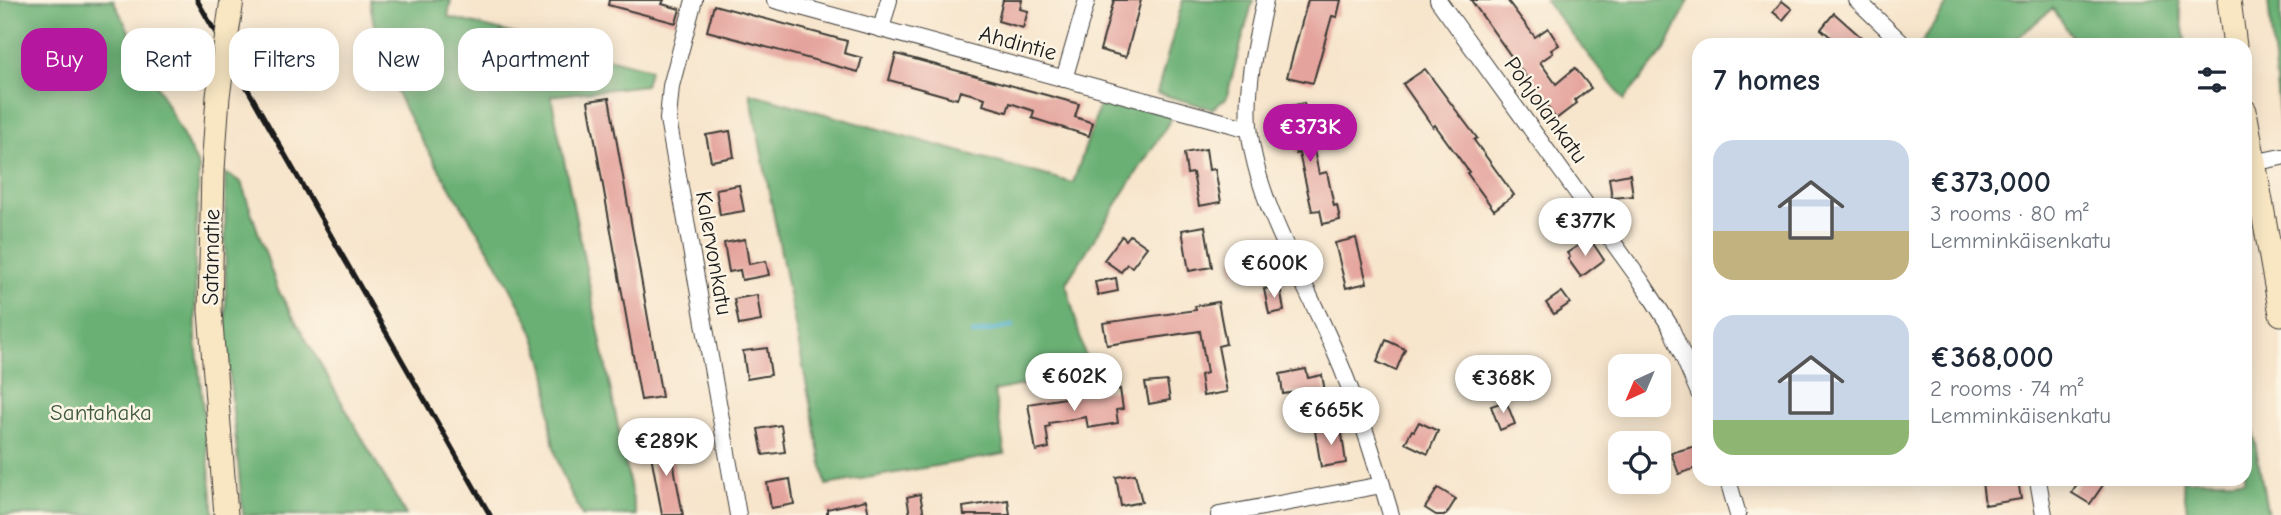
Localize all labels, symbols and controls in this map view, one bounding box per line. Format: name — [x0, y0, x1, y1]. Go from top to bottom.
street label: Ahdintie — [976, 20, 1060, 66]
chip: Buy — [21, 28, 107, 91]
chip: Rent — [121, 28, 215, 91]
chip: Filters — [229, 28, 339, 91]
chip: New — [353, 28, 444, 91]
chip: Apartment — [458, 28, 613, 91]
street label: Pohjolankatu — [1498, 52, 1594, 168]
icon: filters — [2193, 61, 2231, 99]
text: 7 homes — [1713, 63, 1820, 98]
pin: €373K — [1261, 104, 1359, 164]
text: €373K — [1279, 113, 1341, 140]
text: €373,000 — [1930, 165, 2051, 200]
icon: home — [1769, 168, 1853, 252]
street label: Kalervonkatu — [690, 189, 738, 317]
pin: €377K — [1536, 198, 1634, 258]
text: 3 rooms · 80 m² — [1930, 200, 2089, 227]
text: €377K — [1555, 207, 1615, 234]
street label: Satamatie — [197, 208, 225, 306]
text: Lemminkäisenkatu — [1930, 227, 2111, 254]
pin: €600K — [1225, 240, 1323, 300]
text: €600K — [1240, 249, 1308, 276]
text: €368,000 — [1930, 340, 2054, 375]
icon: home — [1769, 343, 1853, 427]
pin: €602K — [1025, 354, 1123, 413]
north arrow — [1608, 354, 1671, 416]
map controls — [1608, 354, 1671, 494]
pin: €368K — [1454, 356, 1552, 415]
text: €602K — [1041, 362, 1107, 389]
text: €368K — [1471, 364, 1535, 391]
text: 2 rooms · 74 m² — [1930, 375, 2083, 402]
pin: €665K — [1282, 388, 1380, 447]
text: €665K — [1298, 396, 1364, 423]
park label: Santahaka — [50, 399, 152, 426]
text: Lemminkäisenkatu — [1930, 402, 2111, 429]
pin: €289K — [617, 419, 715, 478]
text: €289K — [634, 427, 698, 454]
button: locate — [1608, 431, 1671, 494]

